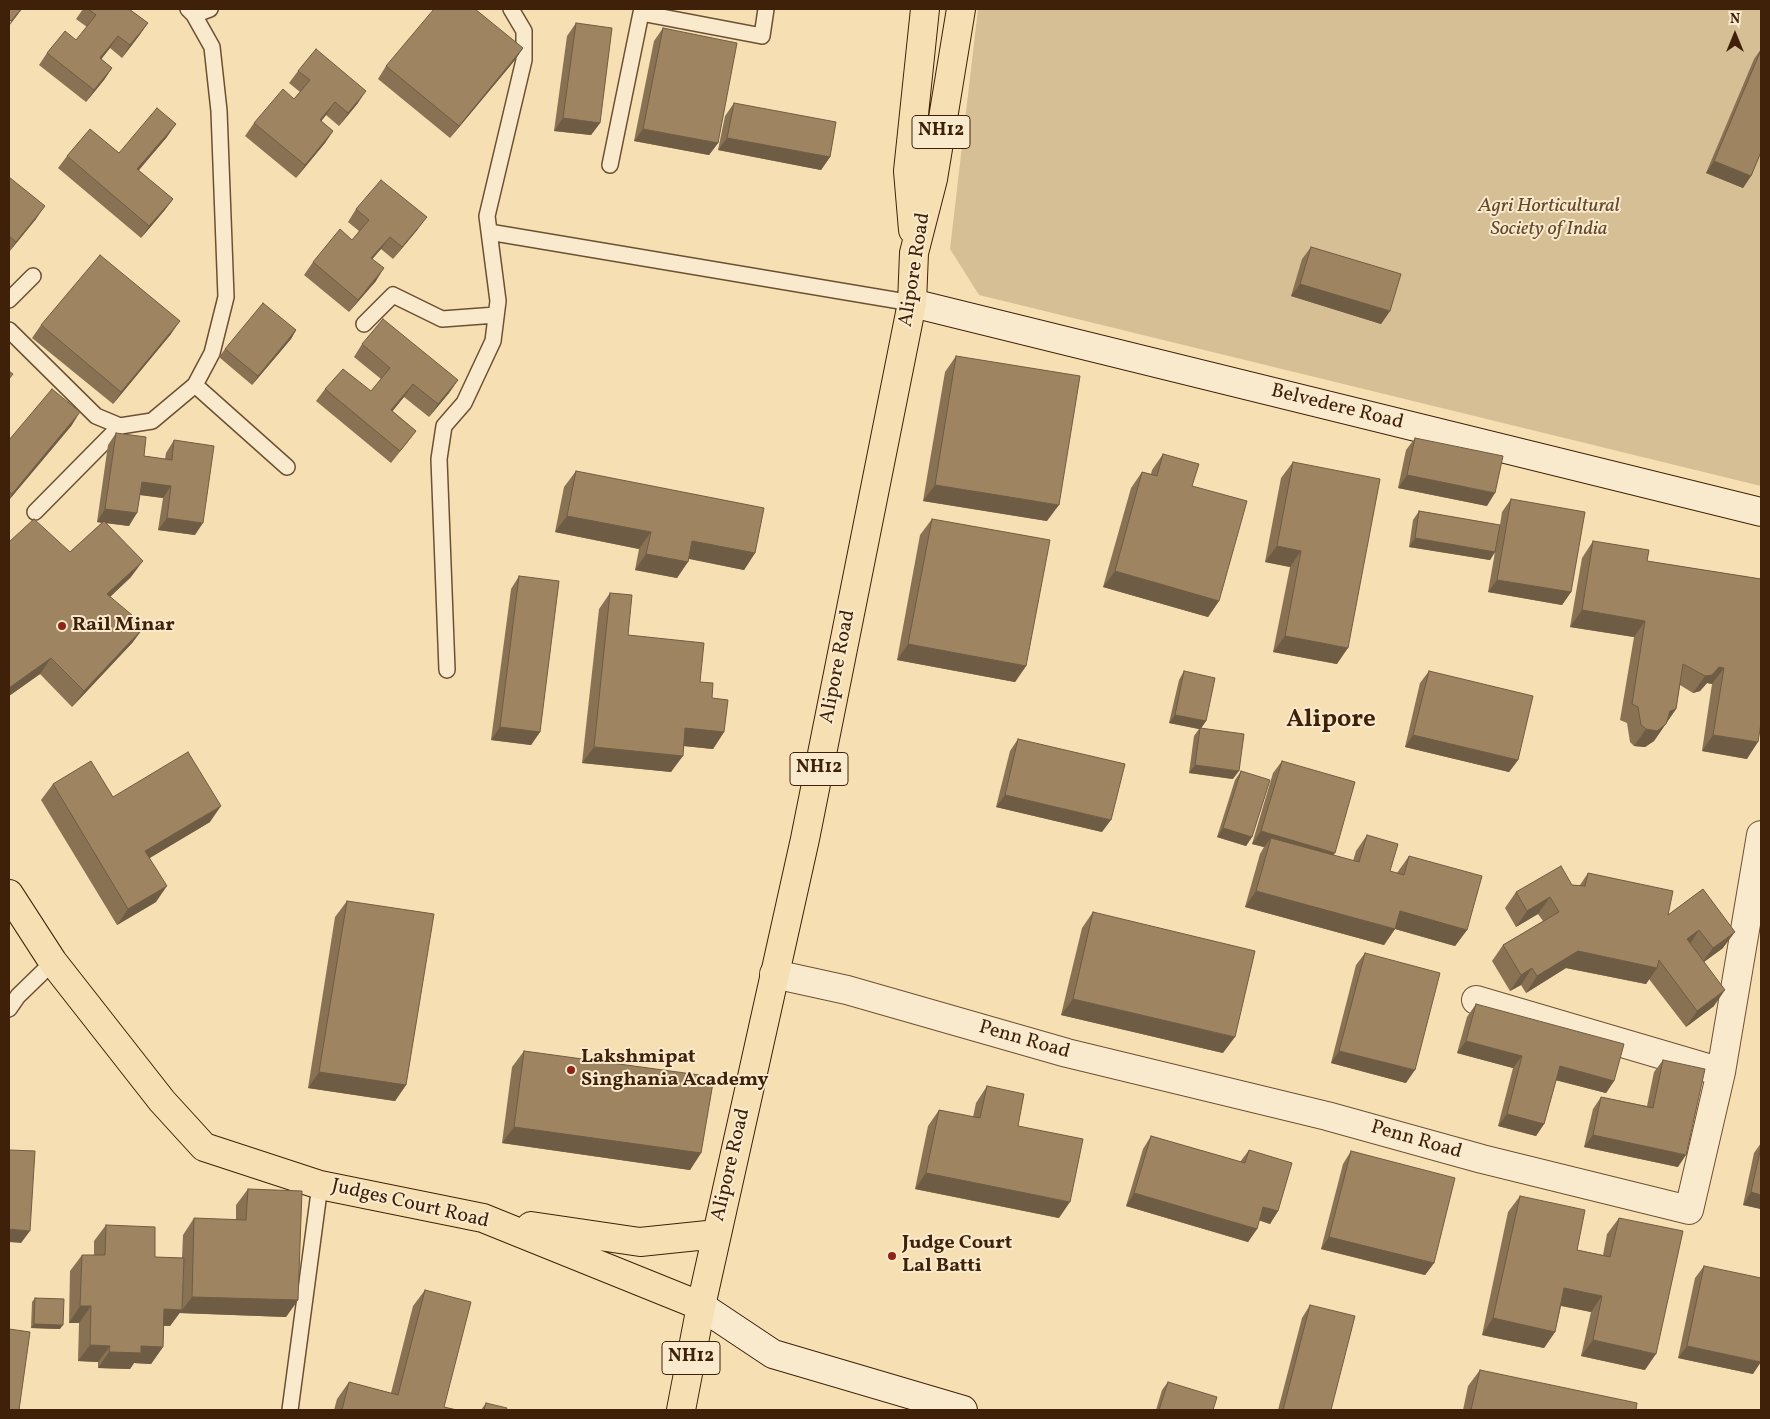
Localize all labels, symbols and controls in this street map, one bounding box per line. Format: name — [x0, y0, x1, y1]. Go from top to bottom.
north arrow — [1710, 10, 1760, 60]
text: N — [1730, 10, 1740, 29]
road number: NH12 — [912, 115, 970, 148]
park label: Agri Horticultural Society of India — [1478, 195, 1620, 242]
street label: Alipore Road — [895, 211, 937, 329]
street label: Belvedere Road — [1268, 380, 1406, 436]
street label: Alipore Road — [816, 608, 862, 726]
place label: Rail Minar — [72, 614, 175, 638]
marker: Rail Minar — [56, 620, 68, 632]
district label: Alipore — [1286, 706, 1376, 736]
road number: NH12 — [790, 752, 848, 786]
street label: Penn Road — [976, 1017, 1072, 1065]
place label: Lakshmipat Singhania Academy — [581, 1046, 769, 1093]
marker: Lakshmipat Singhania Academy — [565, 1064, 577, 1076]
street label: Alipore Road — [707, 1106, 757, 1224]
street label: Penn Road — [1368, 1117, 1464, 1165]
street label: Judges Court Road — [329, 1175, 491, 1235]
place label: Judge Court Lal Batti — [902, 1232, 1012, 1279]
marker: Judge Court Lal Batti — [886, 1250, 898, 1262]
road number: NH12 — [662, 1342, 720, 1375]

